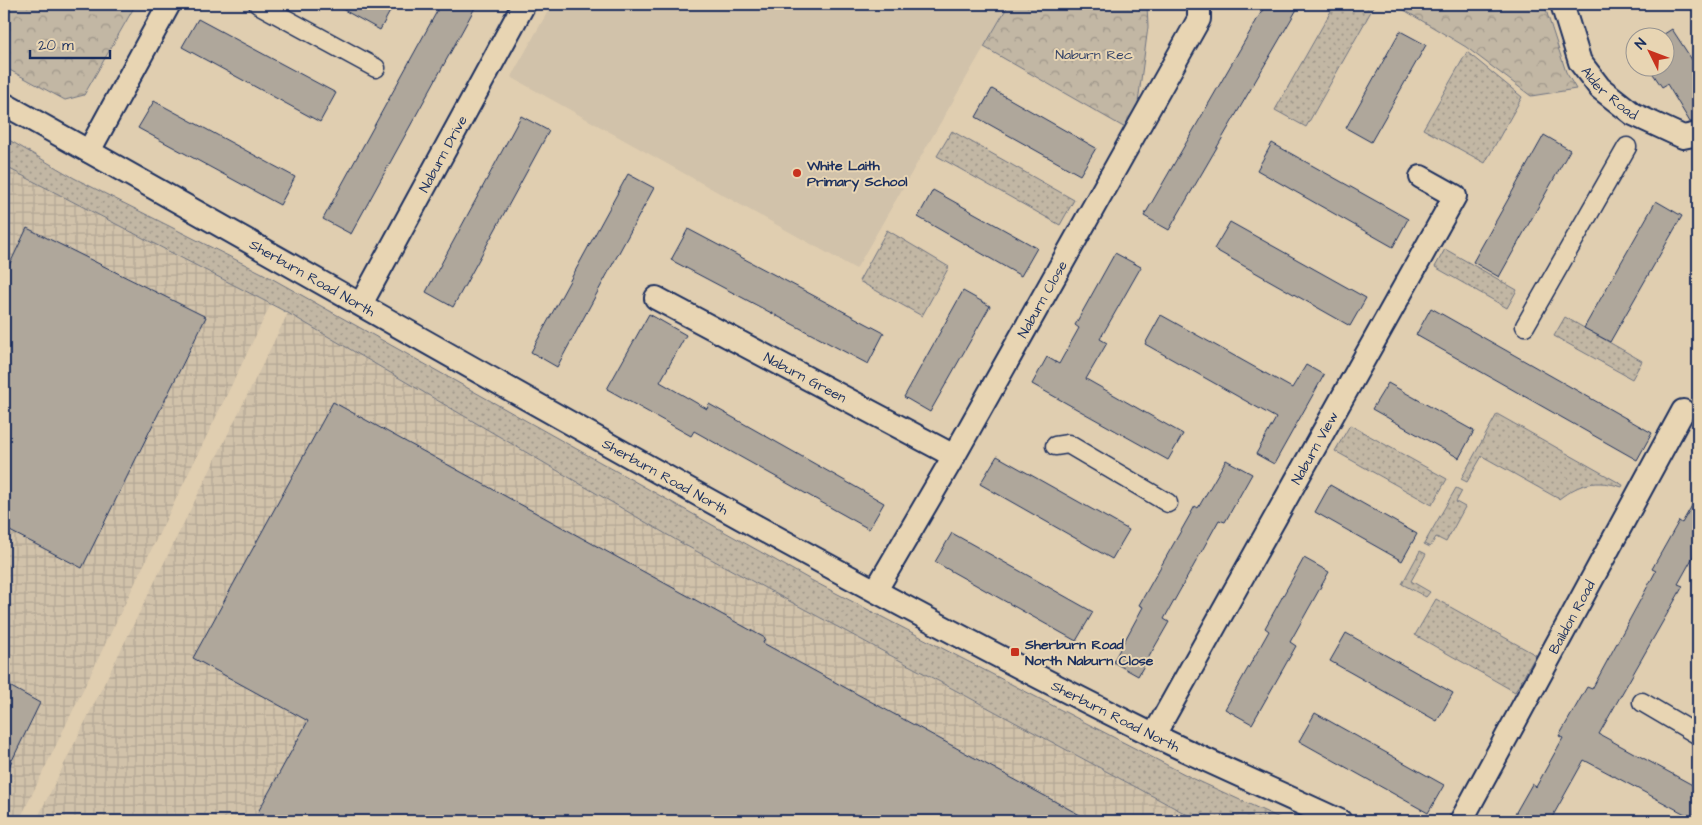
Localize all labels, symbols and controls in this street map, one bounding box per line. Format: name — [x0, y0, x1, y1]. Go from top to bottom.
scale bar — [30, 28, 110, 60]
north arrow — [1624, 28, 1674, 78]
text: N — [1631, 34, 1652, 54]
text: 20 m — [38, 35, 74, 56]
park label: Naburn Rec — [1055, 45, 1133, 65]
street label: Alder Road — [1576, 62, 1641, 126]
street label: Naburn Drive — [414, 112, 473, 196]
place label: White Laith Primary School — [806, 156, 908, 192]
marker: White Laith Primary School — [791, 167, 803, 179]
street label: Sherburn Road North — [246, 235, 379, 322]
street label: Naburn Close — [1013, 257, 1073, 342]
street label: Naburn Green — [760, 348, 850, 408]
street label: Naburn View — [1287, 408, 1344, 488]
street label: Sherburn Road North — [598, 434, 732, 520]
street label: Baildon Road — [1544, 577, 1600, 658]
place label: Sherburn Road North Naburn Close — [1024, 635, 1154, 671]
marker: Sherburn Road North Naburn Close — [1009, 646, 1021, 658]
street label: Sherburn Road North — [1047, 676, 1183, 757]

